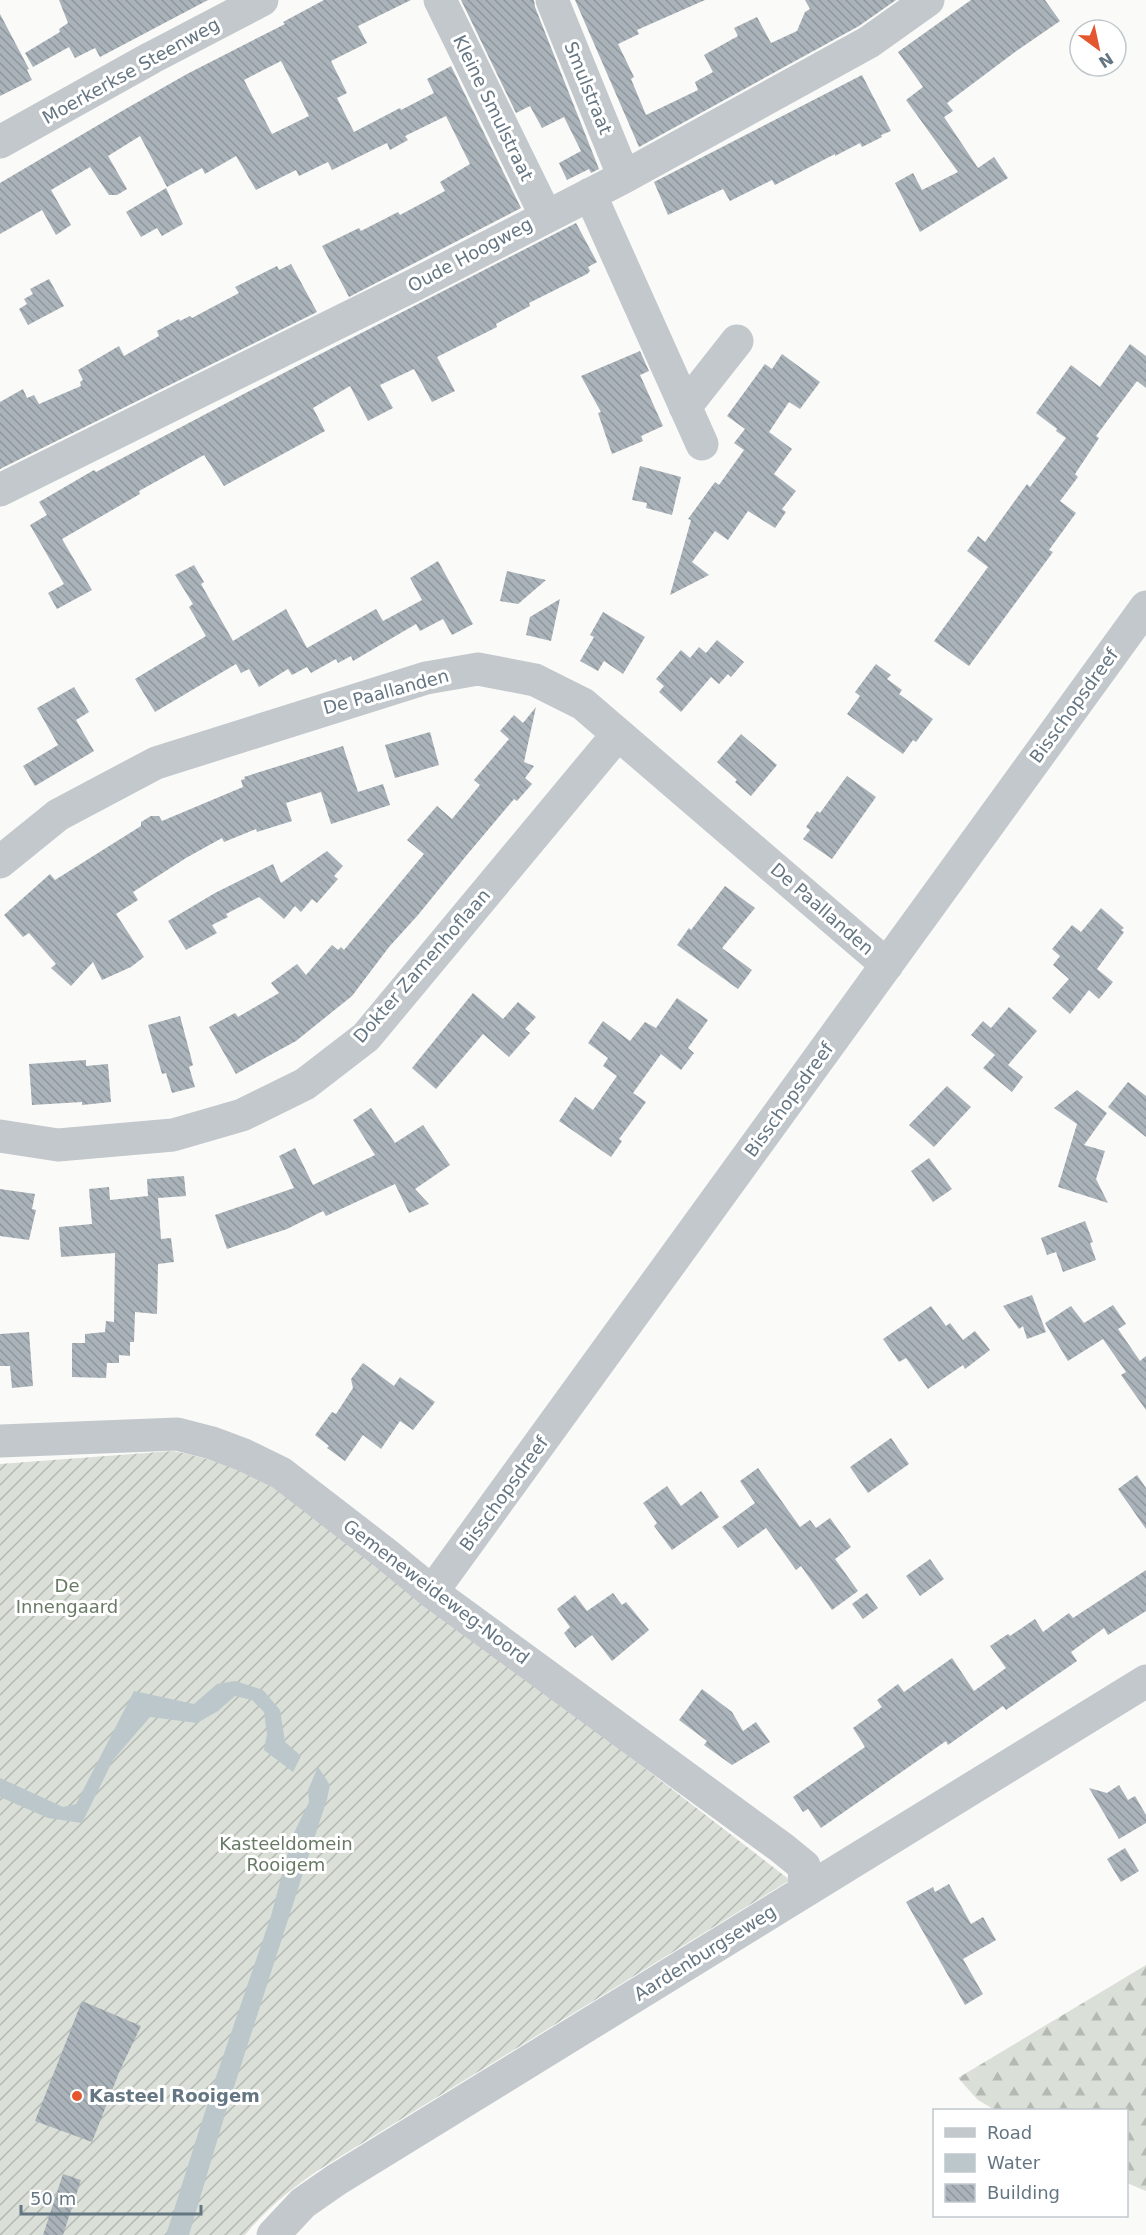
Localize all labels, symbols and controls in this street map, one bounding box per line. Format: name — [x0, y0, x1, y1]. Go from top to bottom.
street label: Moerkerkse Steenweg — [39, 13, 223, 128]
north arrow — [1068, 18, 1128, 78]
street label: Kleine Smulstraat — [449, 32, 538, 184]
street label: Smulstraat — [560, 38, 617, 137]
text: N — [1095, 49, 1117, 72]
street label: Oude Hoogweg — [404, 213, 536, 296]
street label: Bisschopsdreef — [1025, 644, 1122, 767]
street label: De Paallanden — [321, 665, 451, 718]
street label: De Paallanden — [767, 858, 878, 959]
street label: Dokter Zamenhoflaan — [349, 884, 494, 1047]
street label: Bisschopsdreef — [740, 1038, 837, 1161]
street label: Bisschopsdreef — [455, 1432, 552, 1555]
street label: Gemeneweideweg-Noord — [339, 1515, 533, 1668]
park label: De Innengaard — [16, 1575, 118, 1617]
park label: Kasteeldomein Rooigem — [219, 1833, 353, 1875]
street label: Aardenburgseweg — [630, 1900, 780, 2005]
place label: Kasteel Rooigem — [89, 2085, 260, 2106]
marker: Kasteel Rooigem — [70, 2089, 84, 2103]
legend — [933, 2109, 1128, 2217]
text: Road — [987, 2122, 1032, 2143]
text: Water — [987, 2152, 1041, 2173]
scale bar — [21, 2178, 201, 2216]
text: Building — [987, 2182, 1060, 2203]
text: 50 m — [30, 2188, 76, 2209]

